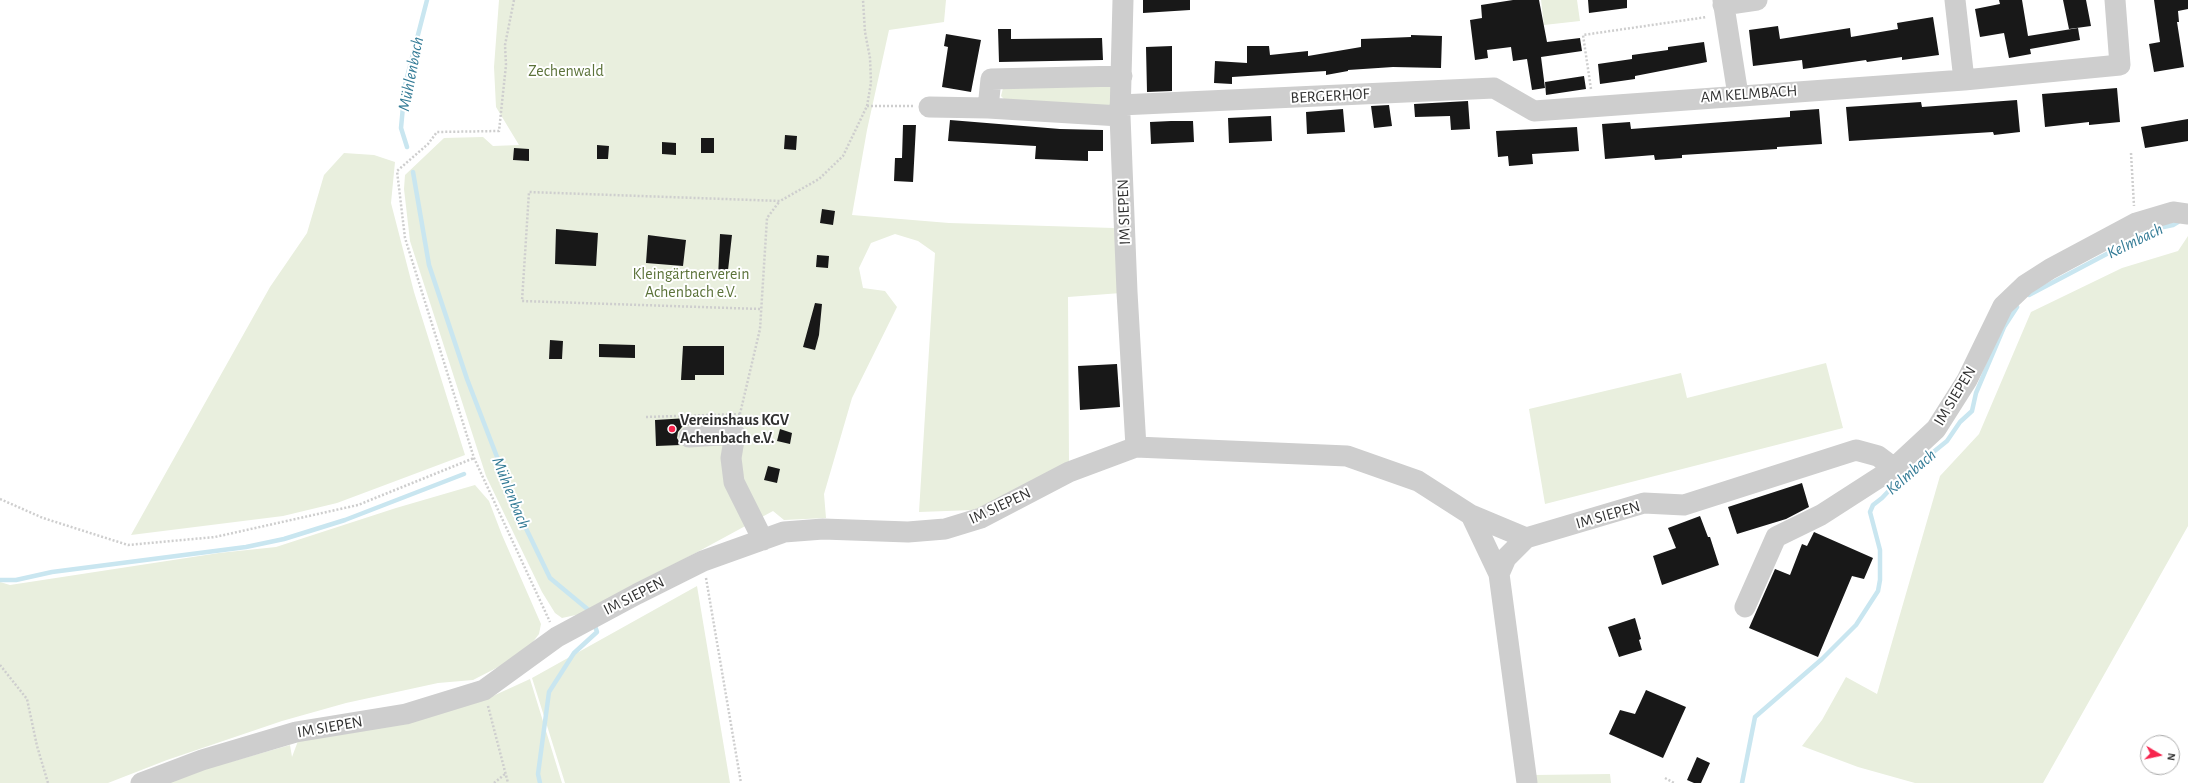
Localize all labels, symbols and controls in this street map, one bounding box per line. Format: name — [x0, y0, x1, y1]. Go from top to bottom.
water label: Mühlenbach — [394, 35, 428, 113]
park label: Zechenwald — [528, 61, 604, 81]
street label: AM KELMBACH — [1700, 81, 1798, 107]
street label: BERGERHOF — [1290, 84, 1370, 108]
street label: IM SIEPEN — [1113, 179, 1135, 245]
water label: Kelmbach — [2104, 219, 2166, 263]
park label: Kleingärtnerverein Achenbach e.V. — [633, 264, 749, 302]
street label: IM SIEPEN — [1930, 363, 1980, 429]
place label: Vereinshaus KGV Achenbach e.V. — [680, 410, 789, 448]
marker: Vereinshaus KGV Achenbach e.V. — [667, 424, 677, 434]
water label: Kelmbach — [1882, 445, 1940, 499]
water label: Mühlenbach — [487, 454, 535, 532]
street label: IM SIEPEN — [966, 483, 1034, 529]
street label: IM SIEPEN — [1574, 497, 1642, 533]
street label: IM SIEPEN — [600, 572, 668, 620]
street label: IM SIEPEN — [296, 712, 364, 742]
north arrow — [2140, 735, 2180, 775]
text: N — [2165, 752, 2177, 761]

